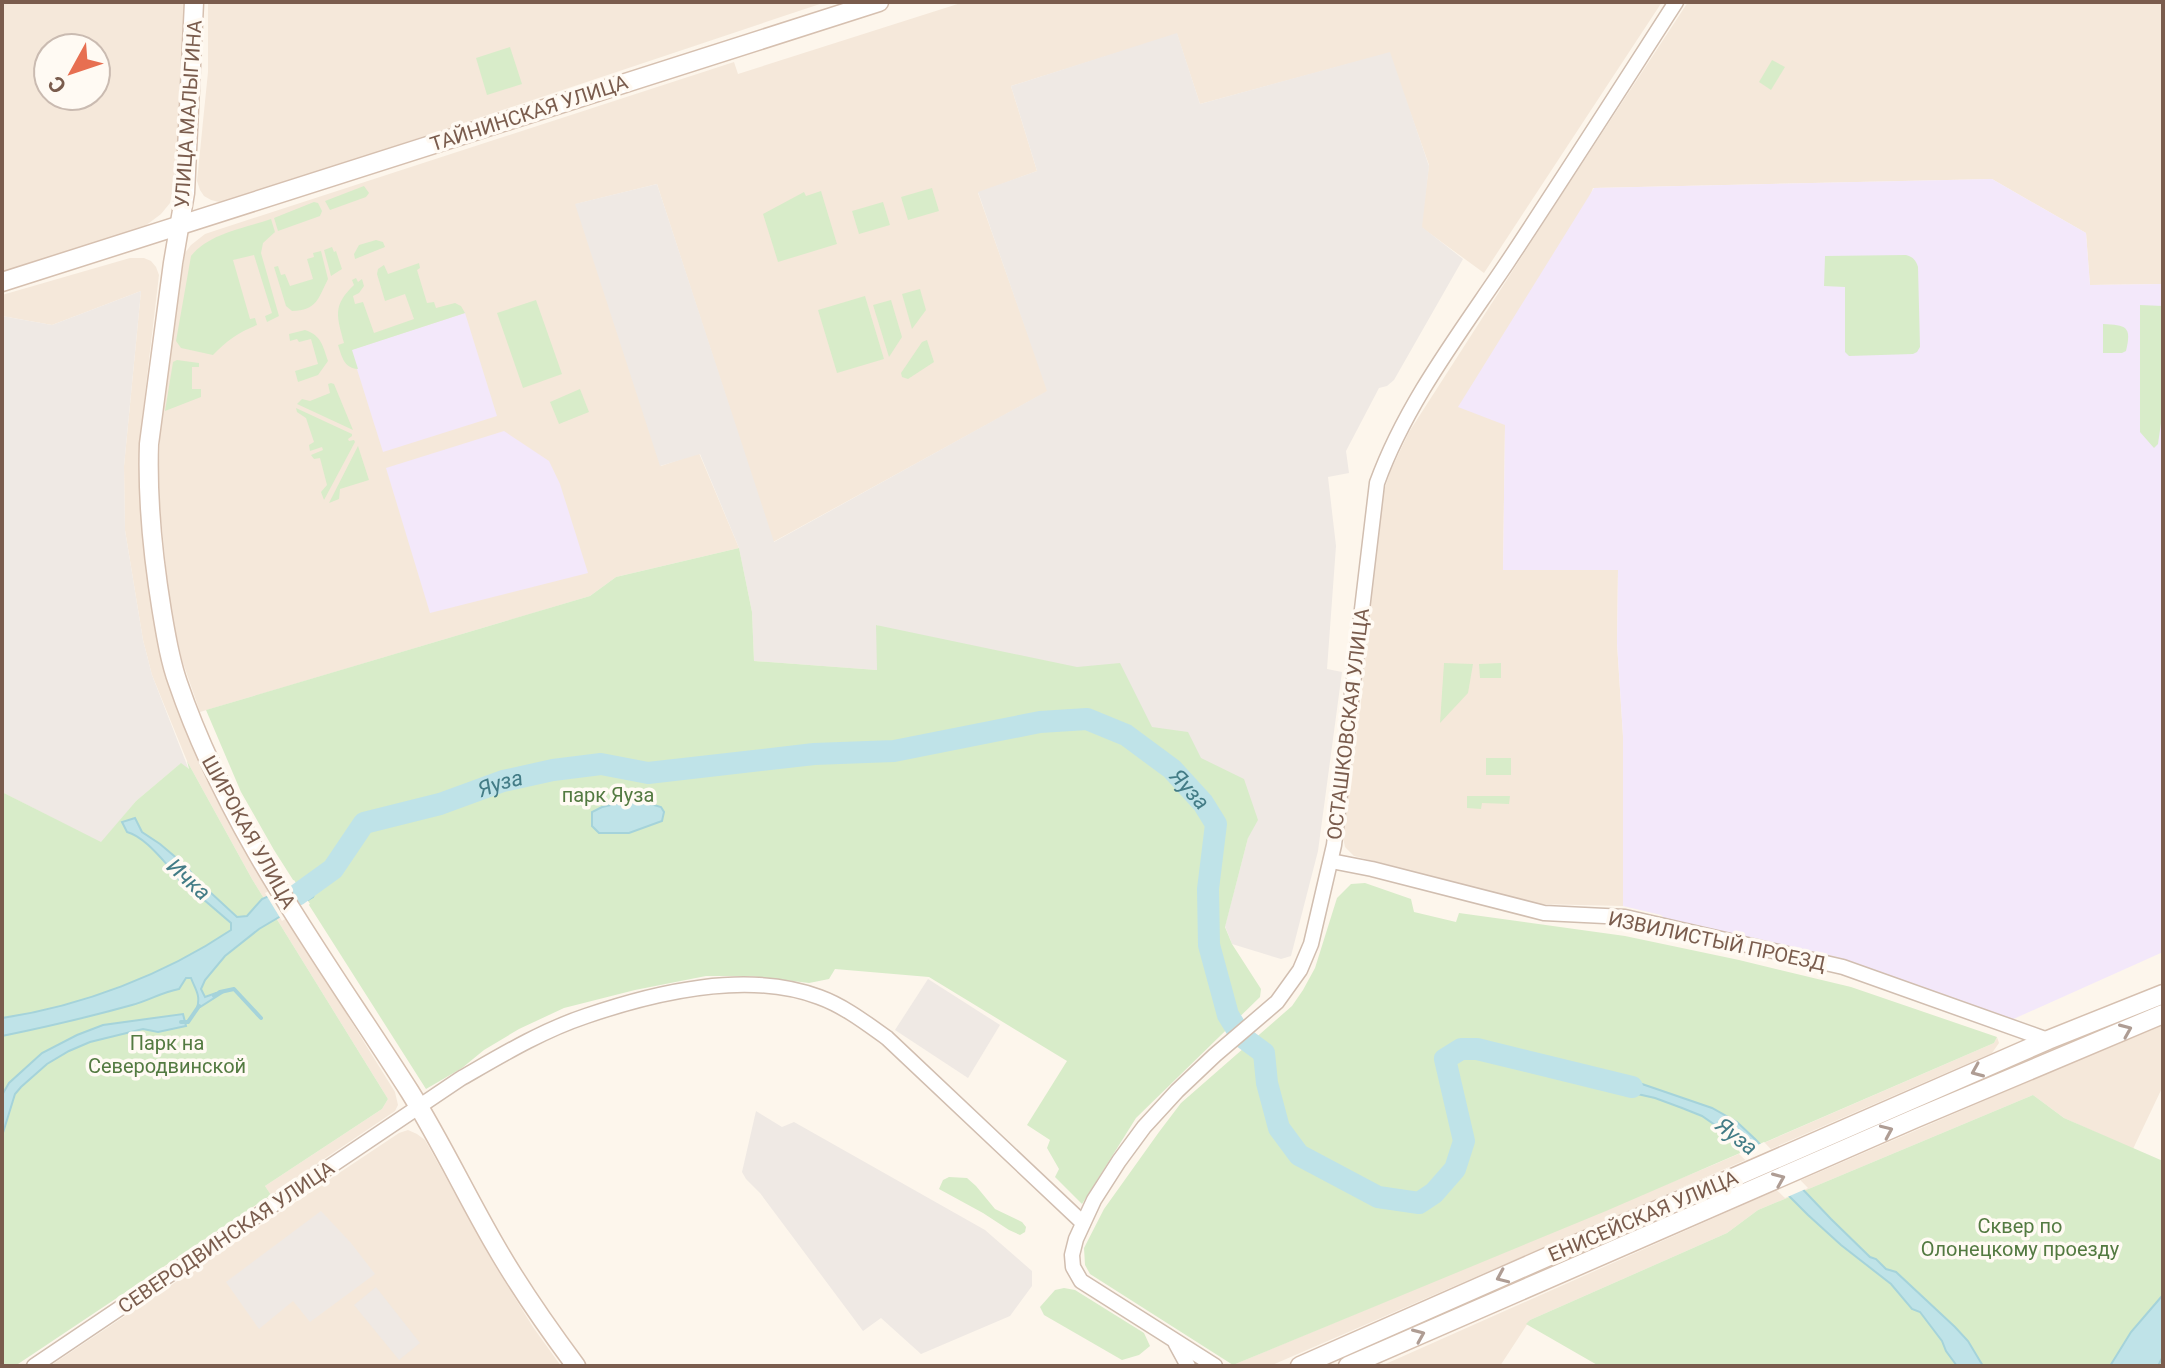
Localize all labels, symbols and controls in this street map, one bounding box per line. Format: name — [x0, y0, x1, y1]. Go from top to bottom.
street label: УЛИЦА МАЛЫГИНА — [169, 19, 207, 209]
north arrow — [32, 32, 112, 112]
street label: ТАЙНИНСКАЯ УЛИЦА — [427, 70, 631, 156]
text: С — [43, 71, 71, 98]
street label: ОСТАШКОВСКАЯ УЛИЦА — [1322, 607, 1374, 841]
street label: ШИРОКАЯ УЛИЦА — [197, 751, 301, 913]
water label: Яуза — [1164, 763, 1215, 815]
water label: Яуза — [473, 765, 525, 803]
park label: парк Яуза — [562, 783, 654, 807]
water label: Ичка — [162, 853, 215, 905]
street label: ИЗВИЛИСТЫЙ ПРОЕЗД — [1606, 906, 1828, 976]
one-way arrow — [2118, 1023, 2132, 1039]
park label: Парк на Северодвинской — [88, 1031, 246, 1078]
one-way arrow — [1971, 1061, 1985, 1077]
water label: Яуза — [1710, 1112, 1763, 1160]
one-way arrow — [1878, 1125, 1893, 1141]
street label: СЕВЕРОДВИНСКАЯ УЛИЦА — [113, 1156, 339, 1318]
street label: ЕНИСЕЙСКАЯ УЛИЦА — [1545, 1165, 1741, 1267]
one-way arrow — [1771, 1172, 1785, 1188]
park label: Сквер по Олонецкому проезду — [1921, 1214, 2120, 1261]
one-way arrow — [1496, 1267, 1510, 1283]
one-way arrow — [1411, 1328, 1425, 1344]

